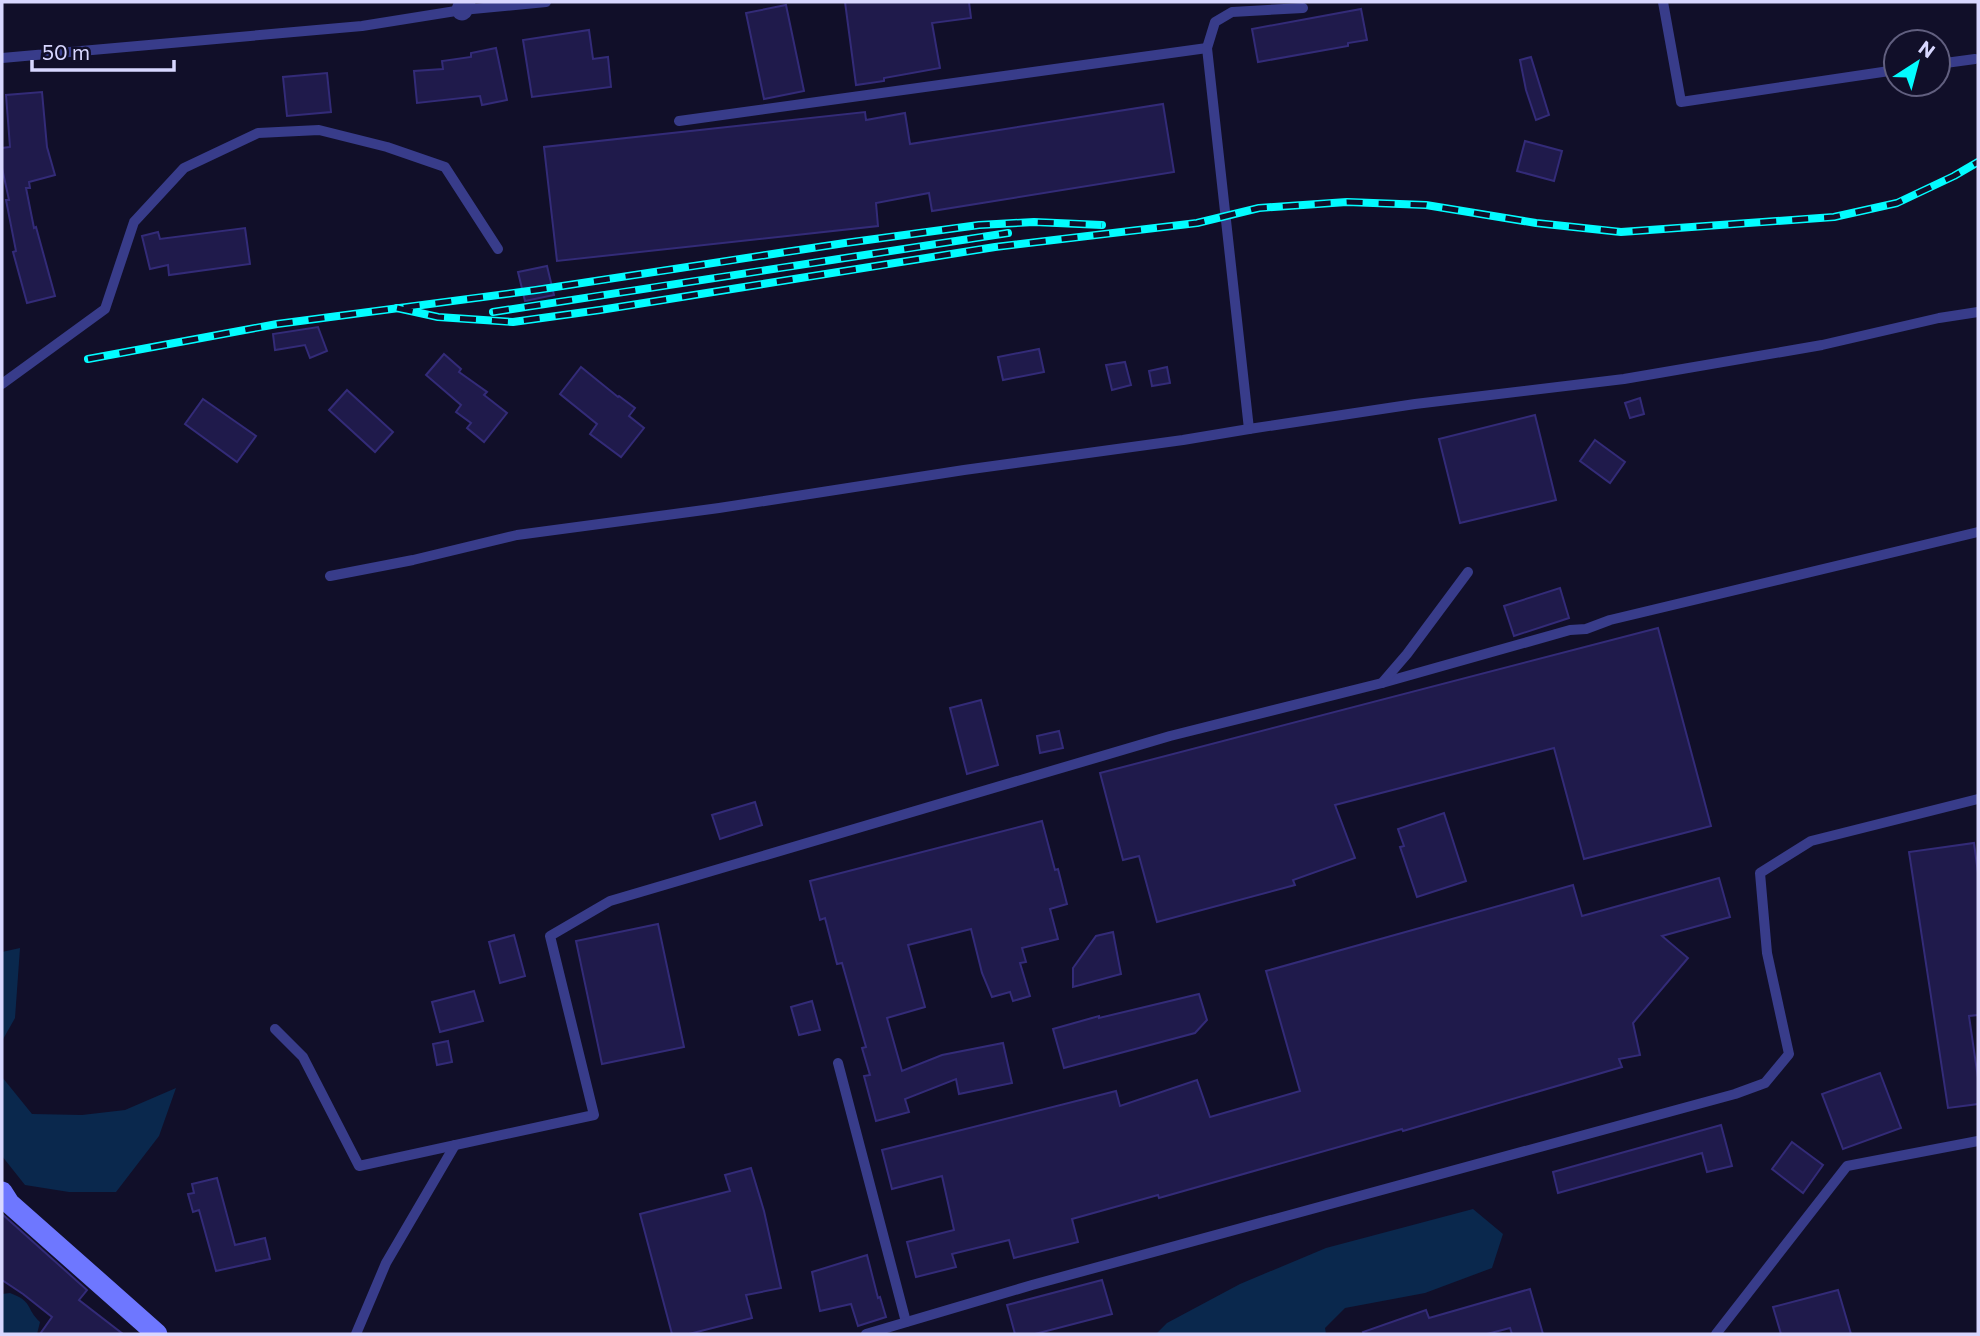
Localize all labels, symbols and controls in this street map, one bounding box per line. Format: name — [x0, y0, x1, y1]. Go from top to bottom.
scale bar — [32, 28, 173, 72]
north arrow — [1882, 28, 1952, 98]
text: N — [1915, 35, 1940, 62]
text: 50 m — [42, 39, 90, 64]

